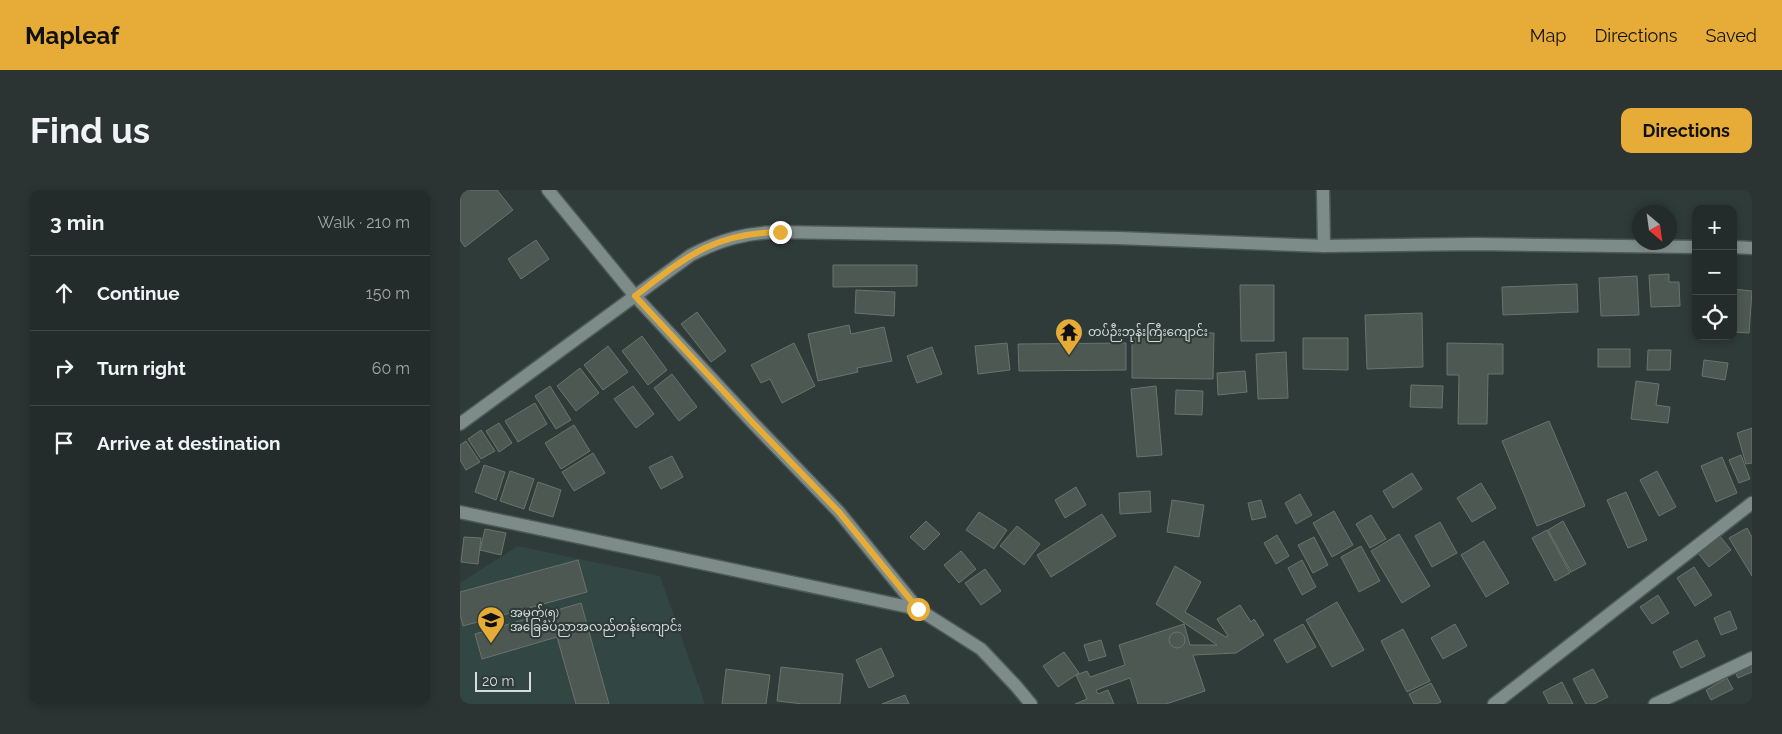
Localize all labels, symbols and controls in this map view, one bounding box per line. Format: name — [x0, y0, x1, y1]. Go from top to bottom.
text: Mapleaf — [25, 21, 119, 50]
text: Map — [1530, 25, 1566, 46]
text: Directions — [1594, 25, 1678, 46]
text: Saved — [1706, 25, 1757, 46]
button: Directions — [1621, 108, 1752, 153]
text: Find us — [30, 110, 150, 151]
north arrow — [1632, 205, 1677, 250]
map controls — [1692, 205, 1737, 340]
button: + — [1692, 205, 1737, 250]
text: 3 min — [50, 210, 104, 235]
text: Walk · 210 m — [318, 213, 410, 232]
route end — [769, 221, 792, 244]
button: − — [1692, 250, 1737, 295]
icon: ahead — [50, 279, 78, 307]
text: Continue — [97, 282, 180, 304]
text: 150 m — [366, 284, 410, 303]
button: locate — [1692, 295, 1737, 340]
temple icon: တပ်ဉီးဘုန်းကြီးကျောင်း — [1054, 317, 1084, 356]
place label: တပ်ဉီးဘုန်းကြီးကျောင်း — [1088, 323, 1208, 342]
icon: right — [50, 354, 78, 382]
text: Turn right — [97, 357, 186, 379]
text: 60 m — [372, 359, 410, 378]
icon: arrive — [50, 429, 78, 457]
text: Arrive at destination — [97, 432, 281, 454]
route start — [907, 598, 930, 621]
place label: အမှတ်(၅) အခြေခံပညာအလည်တန်းကျောင်း — [510, 604, 682, 637]
school or university icon: အမှတ်(၅) အခြေခံပညာအလည်တန်းကျောင်း — [476, 605, 506, 644]
scale bar — [475, 669, 531, 692]
text: 20 m — [482, 673, 514, 689]

